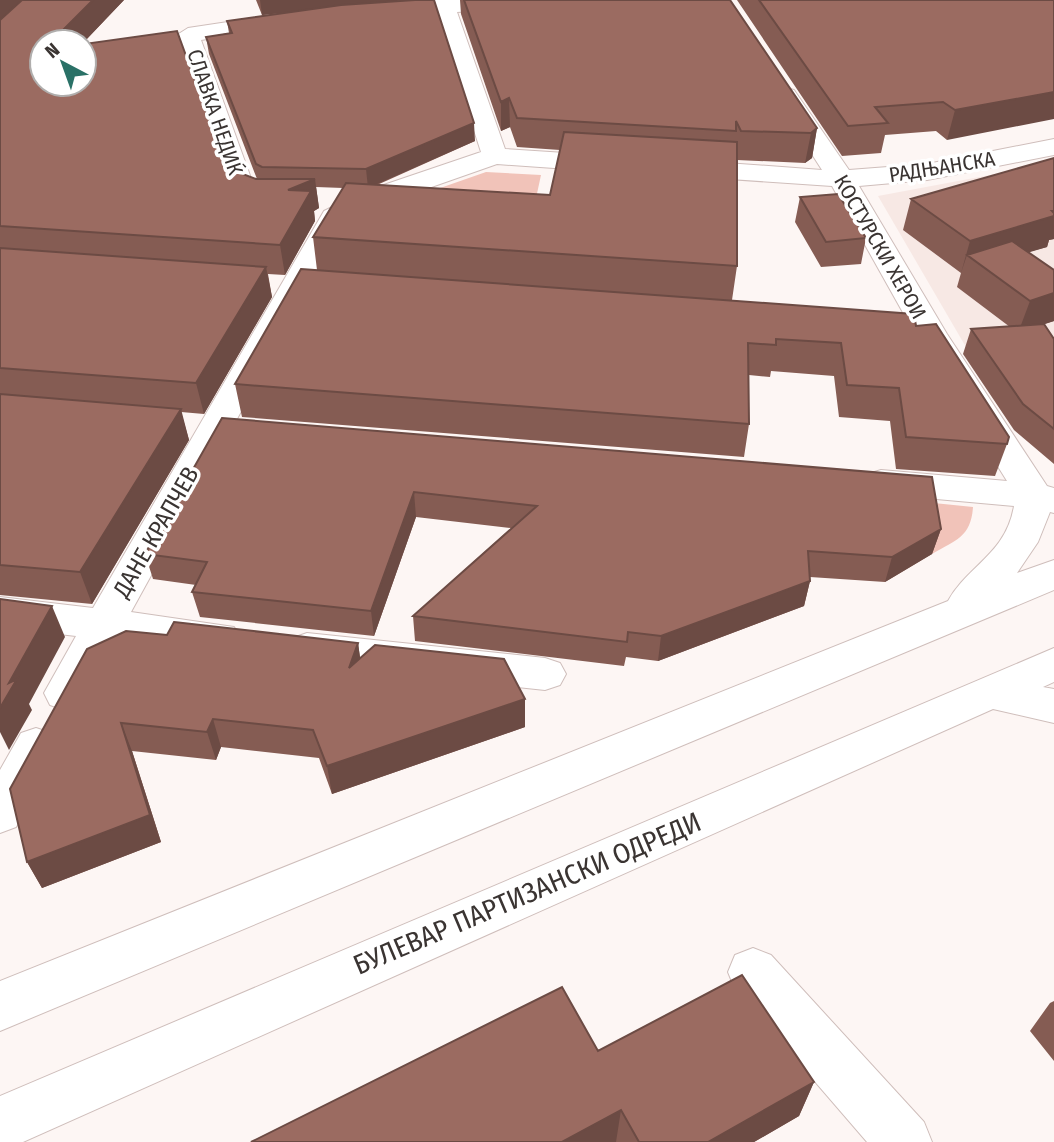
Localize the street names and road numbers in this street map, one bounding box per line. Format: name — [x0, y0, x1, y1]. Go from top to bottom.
street label: СЛАВКА НЕДИЌ — [181, 46, 249, 179]
street label: РАДЊАНСКА — [887, 146, 997, 188]
street label: КОСТУРСКИ ХЕРОИ — [828, 170, 932, 324]
street label: ДАНЕ КРАПЧЕВ — [107, 462, 205, 603]
street label: БУЛЕВАР ПАРТИЗАНСКИ ОДРЕДИ — [348, 805, 706, 982]

